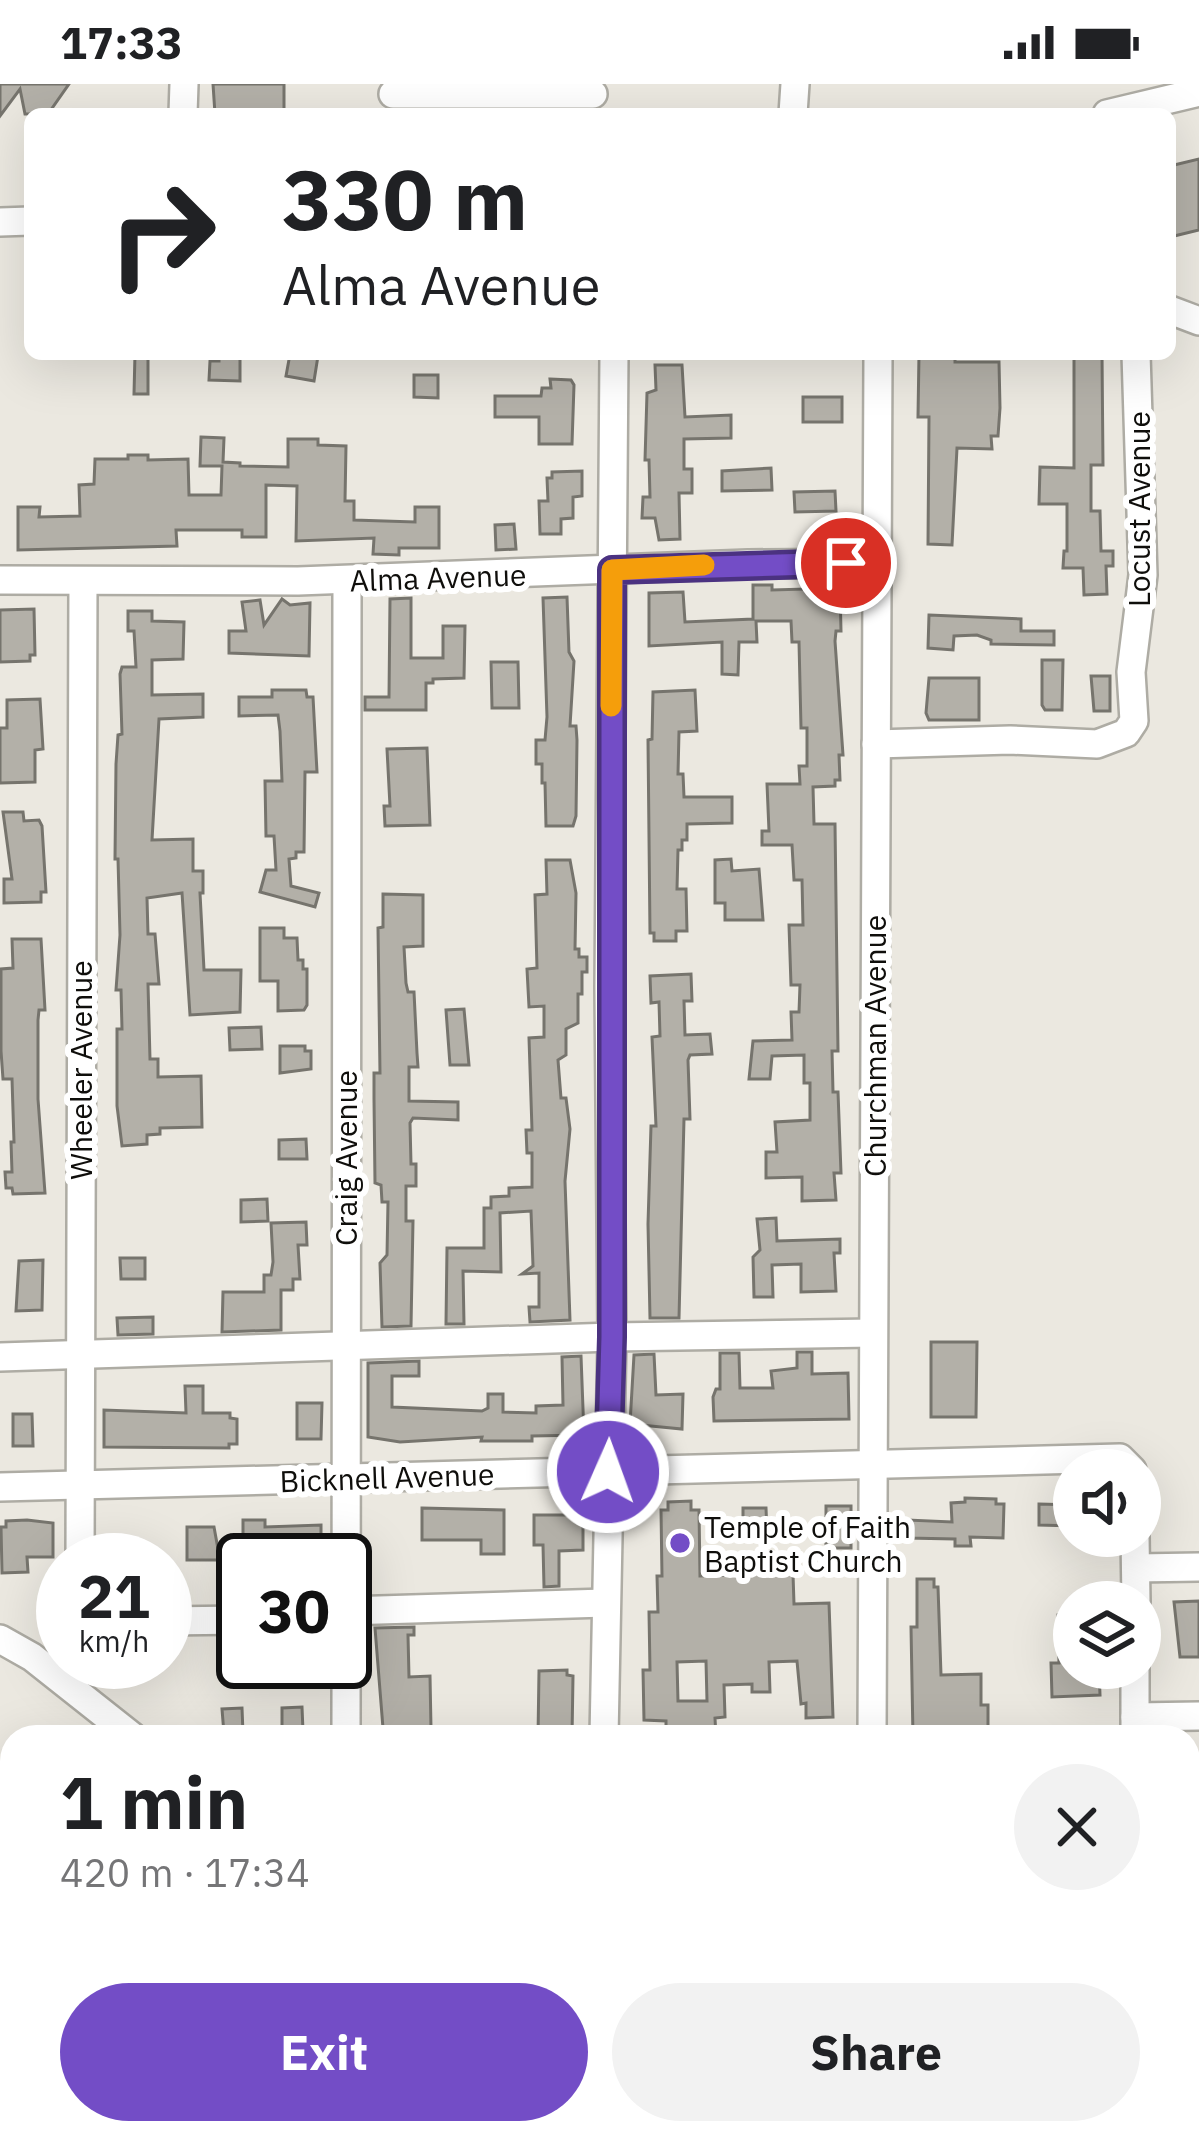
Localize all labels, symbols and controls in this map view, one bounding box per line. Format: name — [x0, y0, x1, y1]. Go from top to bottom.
text: 17:33 — [60, 13, 183, 71]
text: 330 m — [282, 144, 528, 253]
icon: right — [84, 156, 240, 312]
text: Alma Avenue — [282, 250, 600, 320]
street label: Locust Avenue — [1119, 411, 1158, 607]
pin — [795, 512, 897, 614]
icon: arrive — [813, 530, 879, 596]
street label: Alma Avenue — [349, 554, 527, 600]
street label: Churchman Avenue — [855, 915, 894, 1177]
street label: Wheeler Avenue — [61, 960, 100, 1180]
street label: Craig Avenue — [326, 1070, 365, 1246]
position arrow — [545, 1409, 671, 1535]
map controls — [1053, 1449, 1161, 1689]
button: sound — [1053, 1449, 1161, 1557]
street label: Bicknell Avenue — [279, 1454, 495, 1500]
place label: Temple of Faith Baptist Church — [704, 1507, 911, 1580]
marker: Temple of Faith Baptist Church — [667, 1530, 693, 1556]
speed limit sign: 30 — [216, 1533, 372, 1689]
text: 21 — [78, 1556, 150, 1635]
button: layers — [1053, 1581, 1161, 1689]
text: km/h — [79, 1621, 149, 1660]
text: 1 min — [60, 1755, 248, 1849]
button: close — [1014, 1764, 1140, 1890]
text: 420 m · 17:34 — [60, 1847, 310, 1898]
button: Exit — [60, 1983, 588, 2121]
button: Share — [612, 1983, 1140, 2121]

